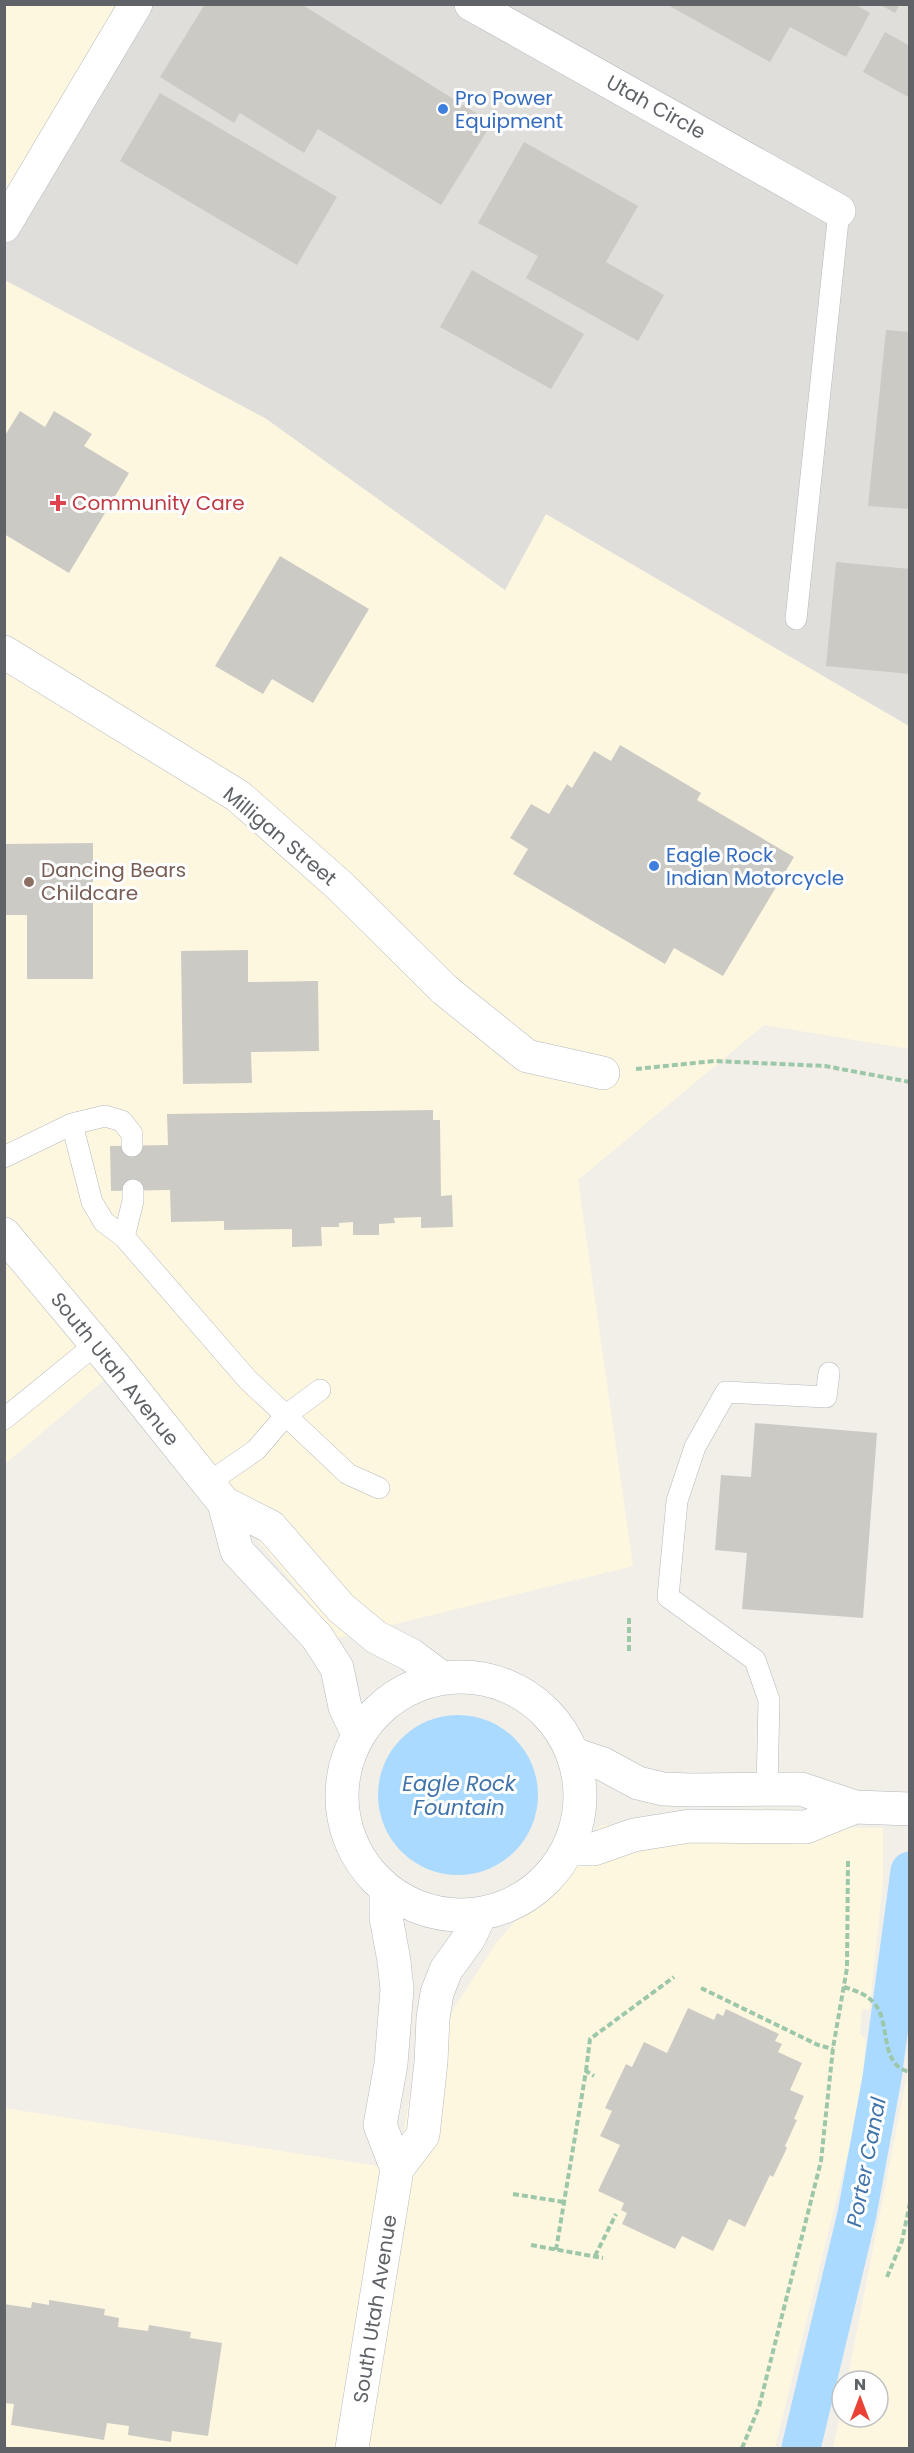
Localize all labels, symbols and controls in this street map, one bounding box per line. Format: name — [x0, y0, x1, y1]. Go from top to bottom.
street label: Utah Circle — [601, 68, 711, 146]
place label: Pro Power Equipment — [455, 84, 563, 135]
marker: Pro Power Equipment — [436, 102, 450, 116]
place label: Community Care — [72, 489, 245, 517]
marker: Community Care — [49, 494, 67, 512]
street label: Milligan Street — [217, 780, 343, 892]
place label: Eagle Rock Indian Motorcycle — [666, 841, 844, 892]
place label: Dancing Bears Childcare — [41, 856, 186, 907]
marker: Eagle Rock Indian Motorcycle — [647, 859, 661, 873]
marker: Dancing Bears Childcare — [22, 875, 36, 889]
street label: South Utah Avenue — [44, 1286, 186, 1452]
water label: Eagle Rock Fountain — [402, 1769, 517, 1822]
water label: Porter Canal — [839, 2094, 893, 2229]
street label: South Utah Avenue — [346, 2213, 404, 2405]
north arrow — [830, 2369, 890, 2429]
text: N — [854, 2373, 866, 2396]

